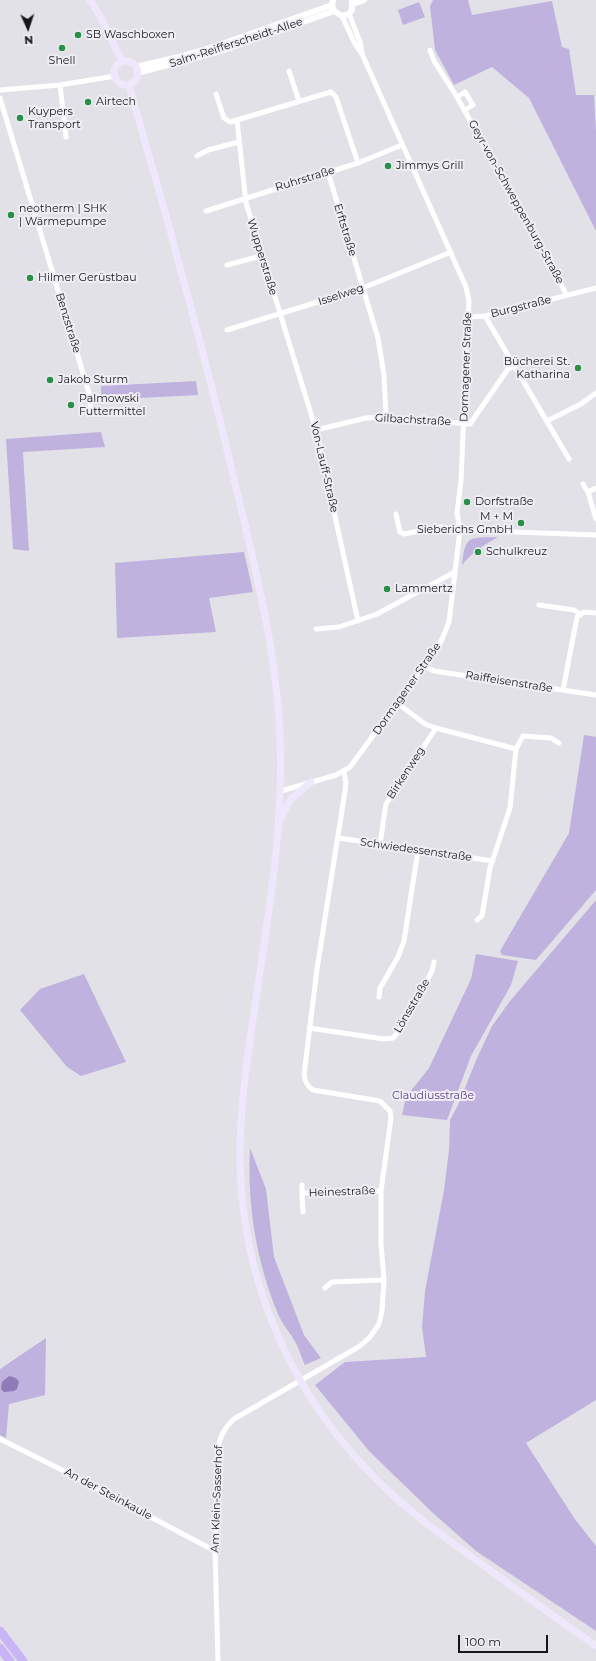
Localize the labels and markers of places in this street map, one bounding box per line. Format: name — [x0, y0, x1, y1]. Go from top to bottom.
place label: SB Waschboxen — [86, 28, 175, 42]
marker: SB Waschboxen — [73, 30, 83, 40]
marker: Shell — [57, 43, 67, 53]
place label: Shell — [49, 54, 75, 68]
place label: Airtech — [96, 95, 136, 109]
marker: Airtech — [83, 97, 93, 107]
place label: Kuypers Transport — [28, 105, 81, 131]
marker: Kuypers Transport — [15, 113, 25, 123]
place label: Jimmys Grill — [396, 159, 463, 173]
marker: Jimmys Grill — [383, 161, 393, 171]
place label: neotherm | SHK | Wärmepumpe — [19, 202, 107, 228]
marker: neotherm | SHK | Wärmepumpe — [6, 210, 16, 220]
place label: Hilmer Gerüstbau — [38, 271, 137, 285]
marker: Hilmer Gerüstbau — [25, 273, 35, 283]
place label: Bücherei St. Katharina — [504, 355, 570, 381]
marker: Bücherei St. Katharina — [573, 363, 583, 373]
place label: Jakob Sturm — [58, 373, 128, 387]
marker: Jakob Sturm — [45, 375, 55, 385]
place label: Palmowski Futtermittel — [79, 392, 145, 418]
marker: Palmowski Futtermittel — [66, 400, 76, 410]
place label: Dorfstraße — [475, 495, 533, 509]
marker: Dorfstraße — [462, 497, 472, 507]
place label: M + M Sieberichs GmbH — [417, 510, 513, 536]
marker: M + M Sieberichs GmbH — [516, 518, 526, 528]
place label: Schulkreuz — [486, 545, 547, 559]
marker: Schulkreuz — [473, 547, 483, 557]
place label: Lammertz — [395, 582, 453, 596]
marker: Lammertz — [382, 584, 392, 594]

